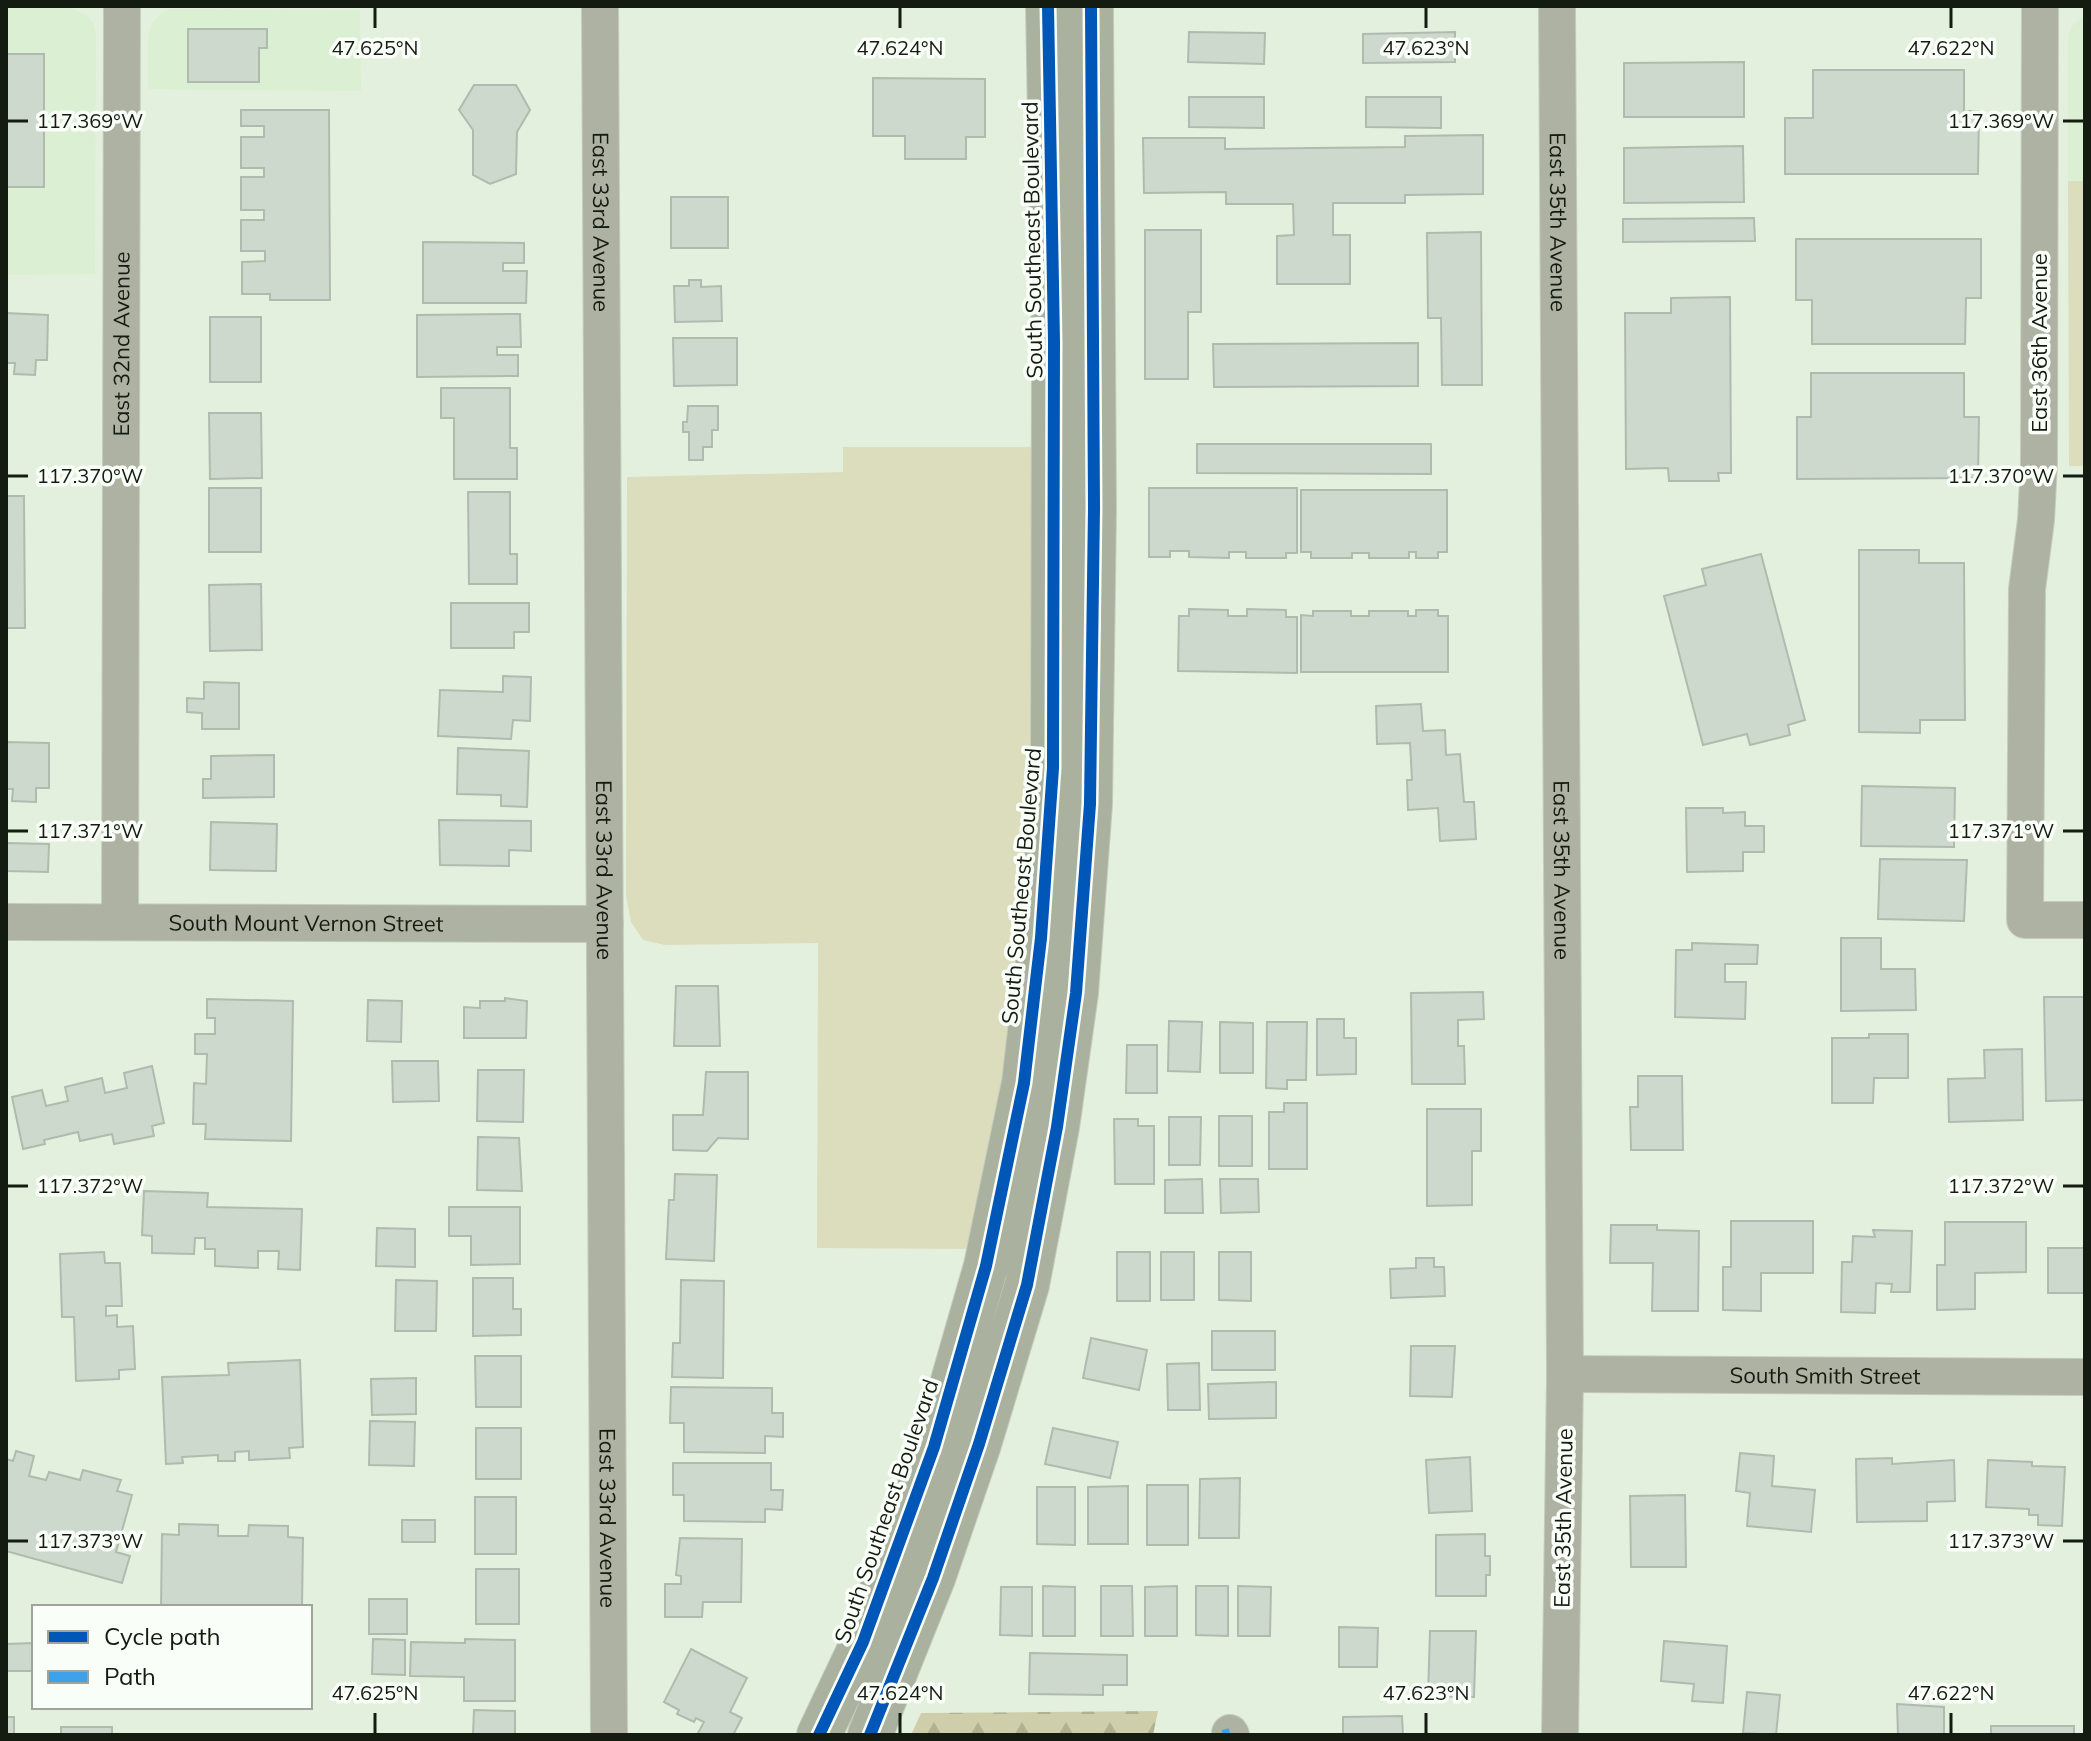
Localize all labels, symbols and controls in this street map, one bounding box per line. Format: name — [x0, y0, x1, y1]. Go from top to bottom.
text: 47.625°N — [332, 35, 418, 60]
text: 47.624°N — [857, 35, 943, 60]
text: 47.623°N — [1383, 35, 1469, 60]
text: 47.622°N — [1908, 35, 1994, 60]
street label: South Southeast Boulevard — [1016, 101, 1048, 379]
text: 117.369°W — [37, 108, 143, 133]
text: 117.369°W — [1948, 108, 2054, 133]
street label: East 33rd Avenue — [587, 132, 616, 312]
street label: East 35th Avenue — [1544, 132, 1573, 312]
street label: East 32nd Avenue — [107, 251, 135, 437]
street label: East 36th Avenue — [2025, 253, 2053, 433]
text: 117.370°W — [37, 463, 143, 488]
text: 117.370°W — [1948, 463, 2054, 488]
street label: South Southeast Boulevard — [995, 747, 1047, 1025]
street label: East 33rd Avenue — [590, 780, 619, 960]
street label: East 35th Avenue — [1548, 780, 1577, 960]
text: 117.371°W — [37, 818, 143, 843]
text: 117.371°W — [1948, 818, 2054, 843]
street label: South Mount Vernon Street — [168, 909, 444, 937]
text: 117.372°W — [37, 1173, 143, 1198]
text: 117.372°W — [1948, 1173, 2054, 1198]
street label: South Smith Street — [1729, 1361, 1921, 1390]
street label: South Southeast Boulevard — [828, 1375, 944, 1647]
street label: East 33rd Avenue — [593, 1428, 622, 1608]
street label: East 35th Avenue — [1547, 1428, 1579, 1608]
text: 117.373°W — [37, 1528, 143, 1553]
text: 117.373°W — [1948, 1528, 2054, 1553]
legend — [32, 1605, 312, 1709]
text: Cycle path — [104, 1621, 221, 1651]
text: Path — [104, 1661, 156, 1691]
text: 47.625°N — [332, 1680, 418, 1705]
text: 47.624°N — [857, 1680, 943, 1705]
text: 47.623°N — [1383, 1680, 1469, 1705]
text: 47.622°N — [1908, 1680, 1994, 1705]

